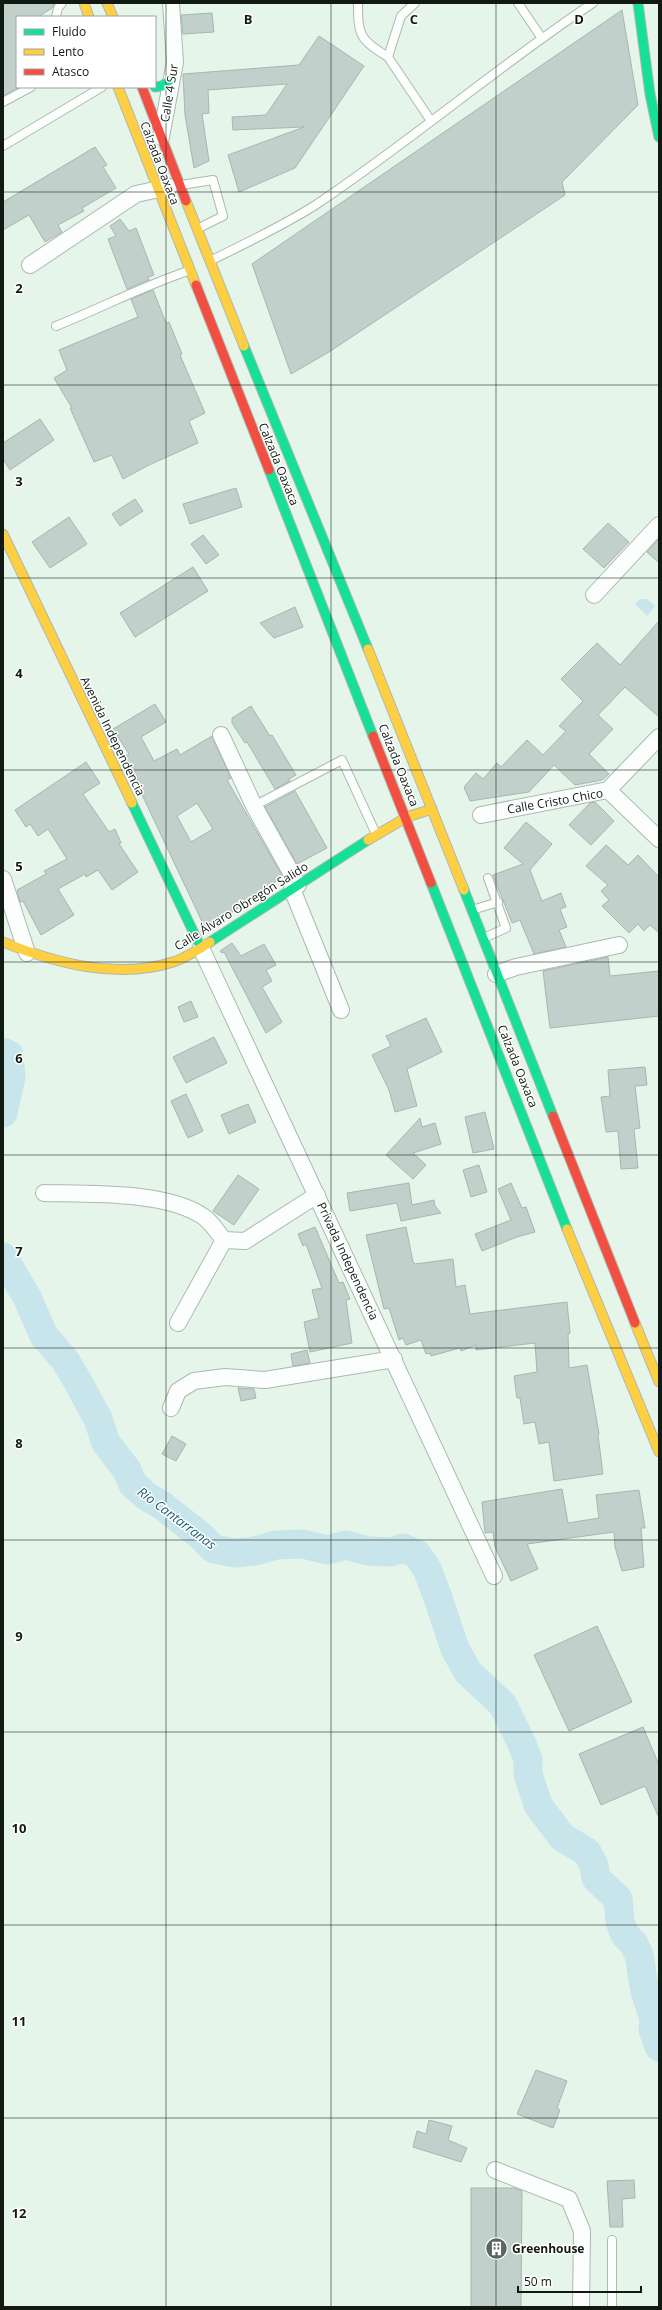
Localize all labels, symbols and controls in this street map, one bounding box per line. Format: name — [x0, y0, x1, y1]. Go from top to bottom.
text: B — [244, 10, 253, 28]
text: C — [410, 10, 418, 28]
text: D — [574, 10, 584, 28]
legend — [16, 16, 156, 88]
text: Fluido — [52, 23, 86, 40]
text: Lento — [52, 43, 84, 60]
street label: Calle 4 Sur — [156, 62, 182, 123]
text: Atasco — [52, 63, 89, 80]
street label: Calzada Oaxaca — [136, 119, 184, 207]
text: 2 — [15, 279, 23, 297]
street label: Calzada Oaxaca — [255, 420, 303, 508]
text: 3 — [15, 472, 23, 490]
text: 4 — [15, 664, 23, 682]
street label: Avenida Independencia — [77, 673, 149, 799]
street label: Calzada Oaxaca — [375, 721, 423, 809]
street label: Calle Cristo Chico — [506, 784, 604, 818]
text: 5 — [15, 857, 23, 875]
street label: Calle Álvaro Obregón Salido — [171, 858, 311, 954]
street label: Calzada Oaxaca — [494, 1022, 542, 1110]
text: 6 — [15, 1049, 23, 1067]
street label: Privada Independencia — [313, 1199, 383, 1323]
text: 7 — [15, 1242, 23, 1260]
text: 8 — [15, 1434, 23, 1452]
water label: Rio Cantarranas — [134, 1483, 220, 1554]
text: 9 — [15, 1627, 23, 1645]
text: 10 — [12, 1819, 26, 1837]
text: 11 — [12, 2012, 26, 2030]
text: 12 — [12, 2204, 27, 2222]
building icon: Greenhouse — [483, 2235, 509, 2261]
place label: Greenhouse — [512, 2240, 584, 2257]
scale bar — [518, 2268, 641, 2294]
text: 50 m — [524, 2273, 552, 2290]

